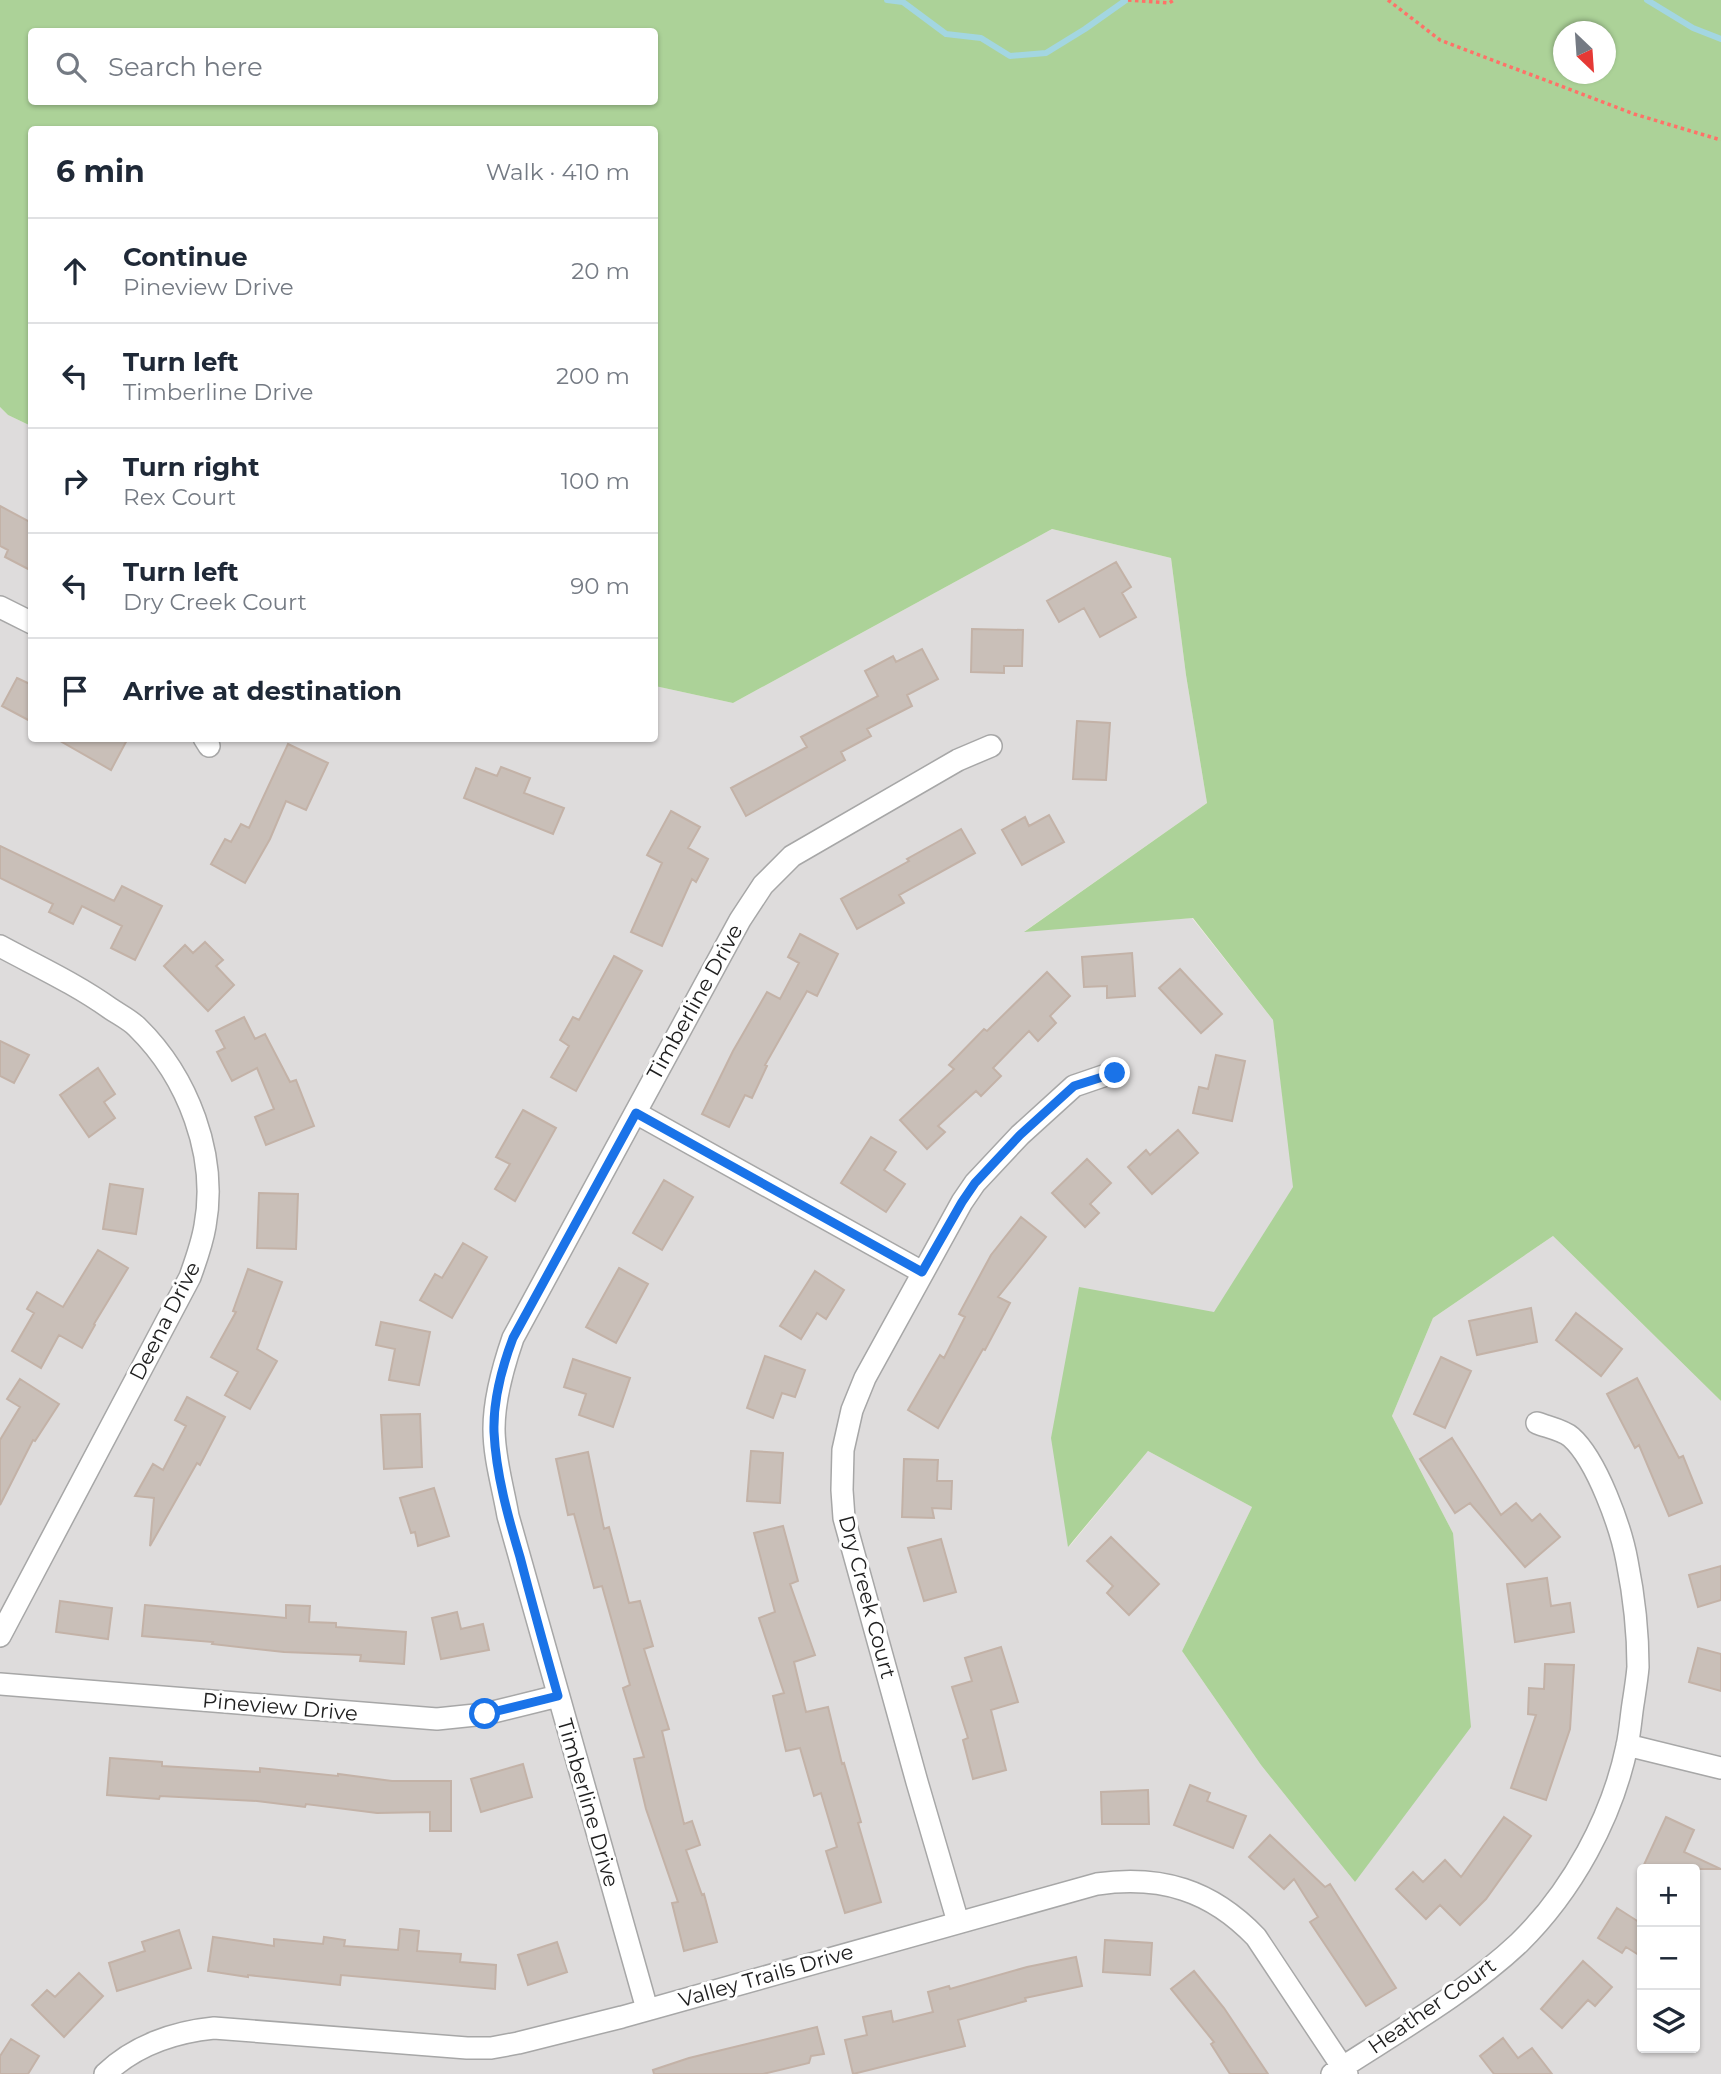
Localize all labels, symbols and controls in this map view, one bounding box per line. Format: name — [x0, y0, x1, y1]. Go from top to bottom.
north arrow — [1553, 21, 1616, 84]
search box — [28, 28, 658, 105]
icon: search — [52, 48, 90, 86]
text: Search here — [108, 51, 263, 83]
text: 6 min — [56, 153, 145, 190]
text: Walk · 410 m — [486, 158, 630, 186]
text: Continue — [123, 241, 248, 273]
icon: ahead — [56, 252, 94, 290]
text: 20 m — [571, 257, 630, 285]
text: Pineview Drive — [123, 273, 294, 301]
text: Turn left — [123, 346, 239, 378]
icon: left — [56, 357, 94, 395]
text: 200 m — [556, 362, 630, 390]
text: Timberline Drive — [123, 378, 313, 406]
text: Turn right — [123, 451, 259, 483]
icon: right — [56, 462, 94, 500]
text: 100 m — [561, 467, 630, 495]
text: Rex Court — [123, 483, 236, 511]
text: Turn left — [123, 556, 239, 588]
icon: left — [56, 567, 94, 605]
text: 90 m — [570, 572, 630, 600]
text: Dry Creek Court — [123, 588, 307, 616]
icon: arrive — [56, 672, 94, 710]
text: Arrive at destination — [123, 675, 402, 707]
street label: Timberline Drive — [641, 920, 748, 1084]
route end — [1099, 1057, 1130, 1088]
street label: Deena Drive — [124, 1257, 205, 1384]
street label: Dry Creek Court — [834, 1513, 901, 1681]
street label: Pineview Drive — [201, 1687, 359, 1726]
route start — [469, 1698, 500, 1729]
street label: Timberline Drive — [553, 1716, 624, 1890]
map controls — [1637, 1864, 1700, 2053]
button: + — [1637, 1864, 1700, 1927]
button: − — [1637, 1927, 1700, 1990]
street label: Valley Trails Drive — [676, 1939, 856, 2012]
street label: Heather Court — [1363, 1952, 1500, 2059]
button: layers — [1637, 1990, 1700, 2053]

